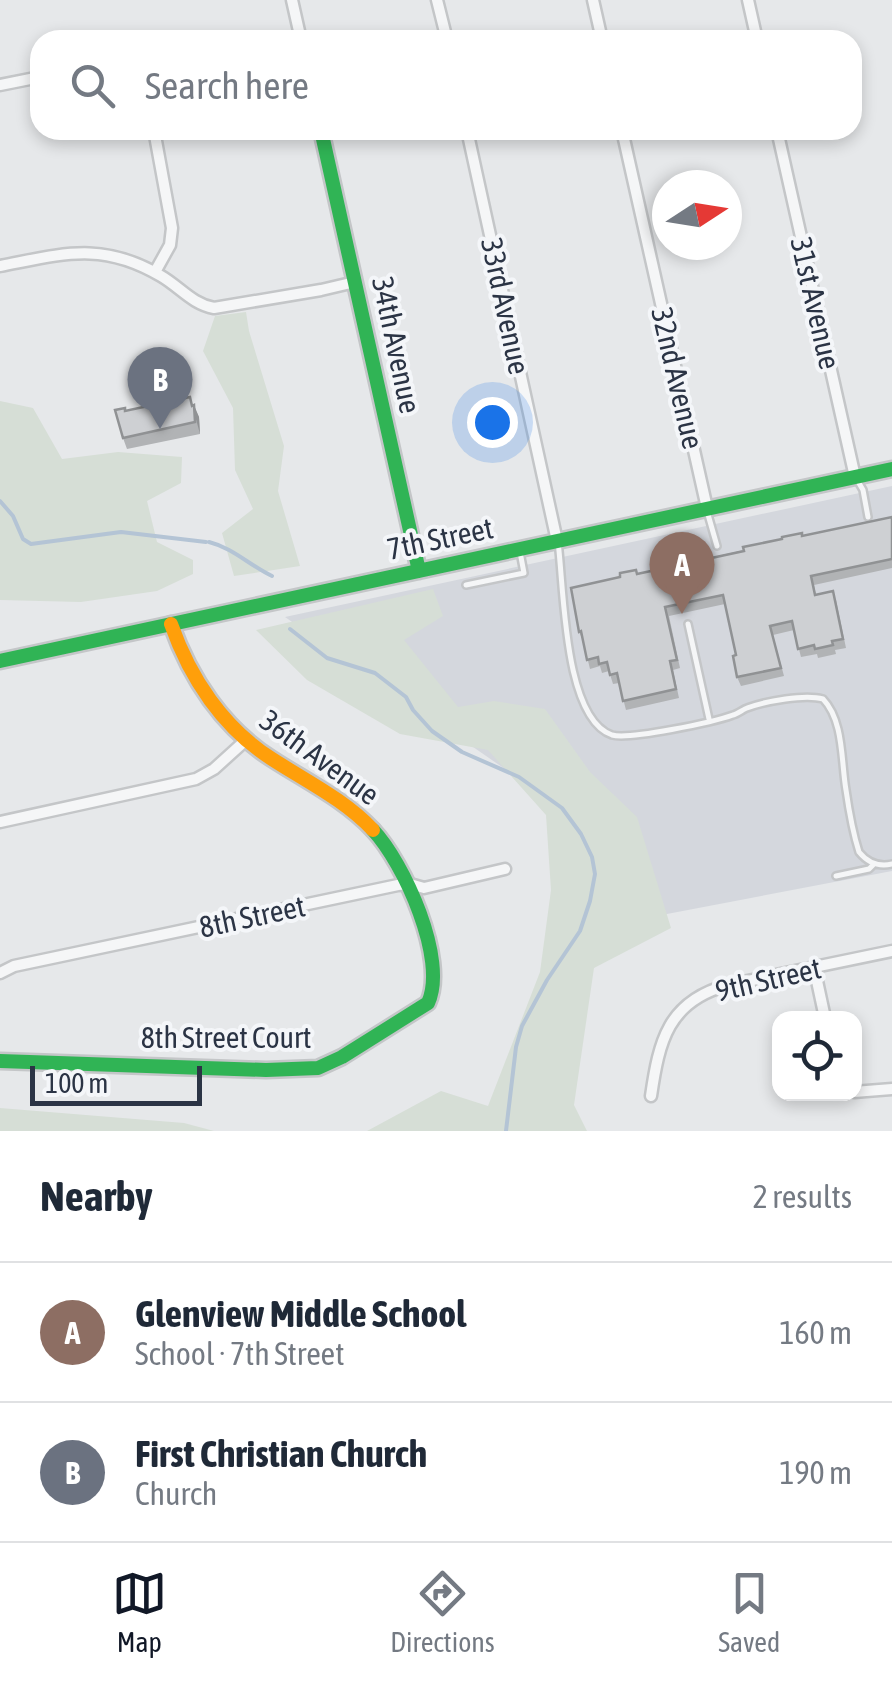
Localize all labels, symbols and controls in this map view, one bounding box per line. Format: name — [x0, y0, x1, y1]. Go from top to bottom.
search box — [30, 30, 862, 140]
icon: search — [65, 58, 120, 113]
text: Search here — [145, 64, 309, 107]
north arrow — [652, 170, 742, 260]
street label: 31st Avenue — [784, 234, 848, 372]
street label: 33rd Avenue — [475, 235, 537, 377]
street label: 34th Avenue — [366, 274, 428, 416]
street label: 32nd Avenue — [645, 304, 711, 452]
pin: B — [128, 346, 192, 429]
your location — [467, 397, 518, 448]
street label: 7th Street — [384, 510, 496, 566]
pin: A — [650, 532, 714, 614]
street label: 36th Avenue — [254, 703, 386, 811]
street label: 8th Street — [196, 888, 308, 944]
street label: 9th Street — [712, 950, 824, 1008]
map controls — [772, 1011, 862, 1101]
button: locate — [772, 1011, 862, 1101]
street label: 8th Street Court — [141, 1020, 311, 1054]
scale bar — [30, 1061, 202, 1106]
text: 100 m — [45, 1067, 108, 1099]
text: Nearby — [40, 1172, 153, 1220]
text: 2 results — [753, 1178, 852, 1215]
text: Glenview Middle School — [135, 1292, 466, 1335]
text: A — [65, 1314, 80, 1351]
text: 160 m — [779, 1314, 852, 1351]
text: School · 7th Street — [135, 1335, 344, 1372]
text: First Christian Church — [135, 1432, 427, 1475]
text: B — [65, 1454, 80, 1491]
text: 190 m — [779, 1454, 852, 1491]
text: Church — [135, 1475, 217, 1512]
tab: Map — [112, 1566, 167, 1658]
tab: Directions — [390, 1566, 495, 1658]
tab: Saved — [718, 1566, 780, 1658]

